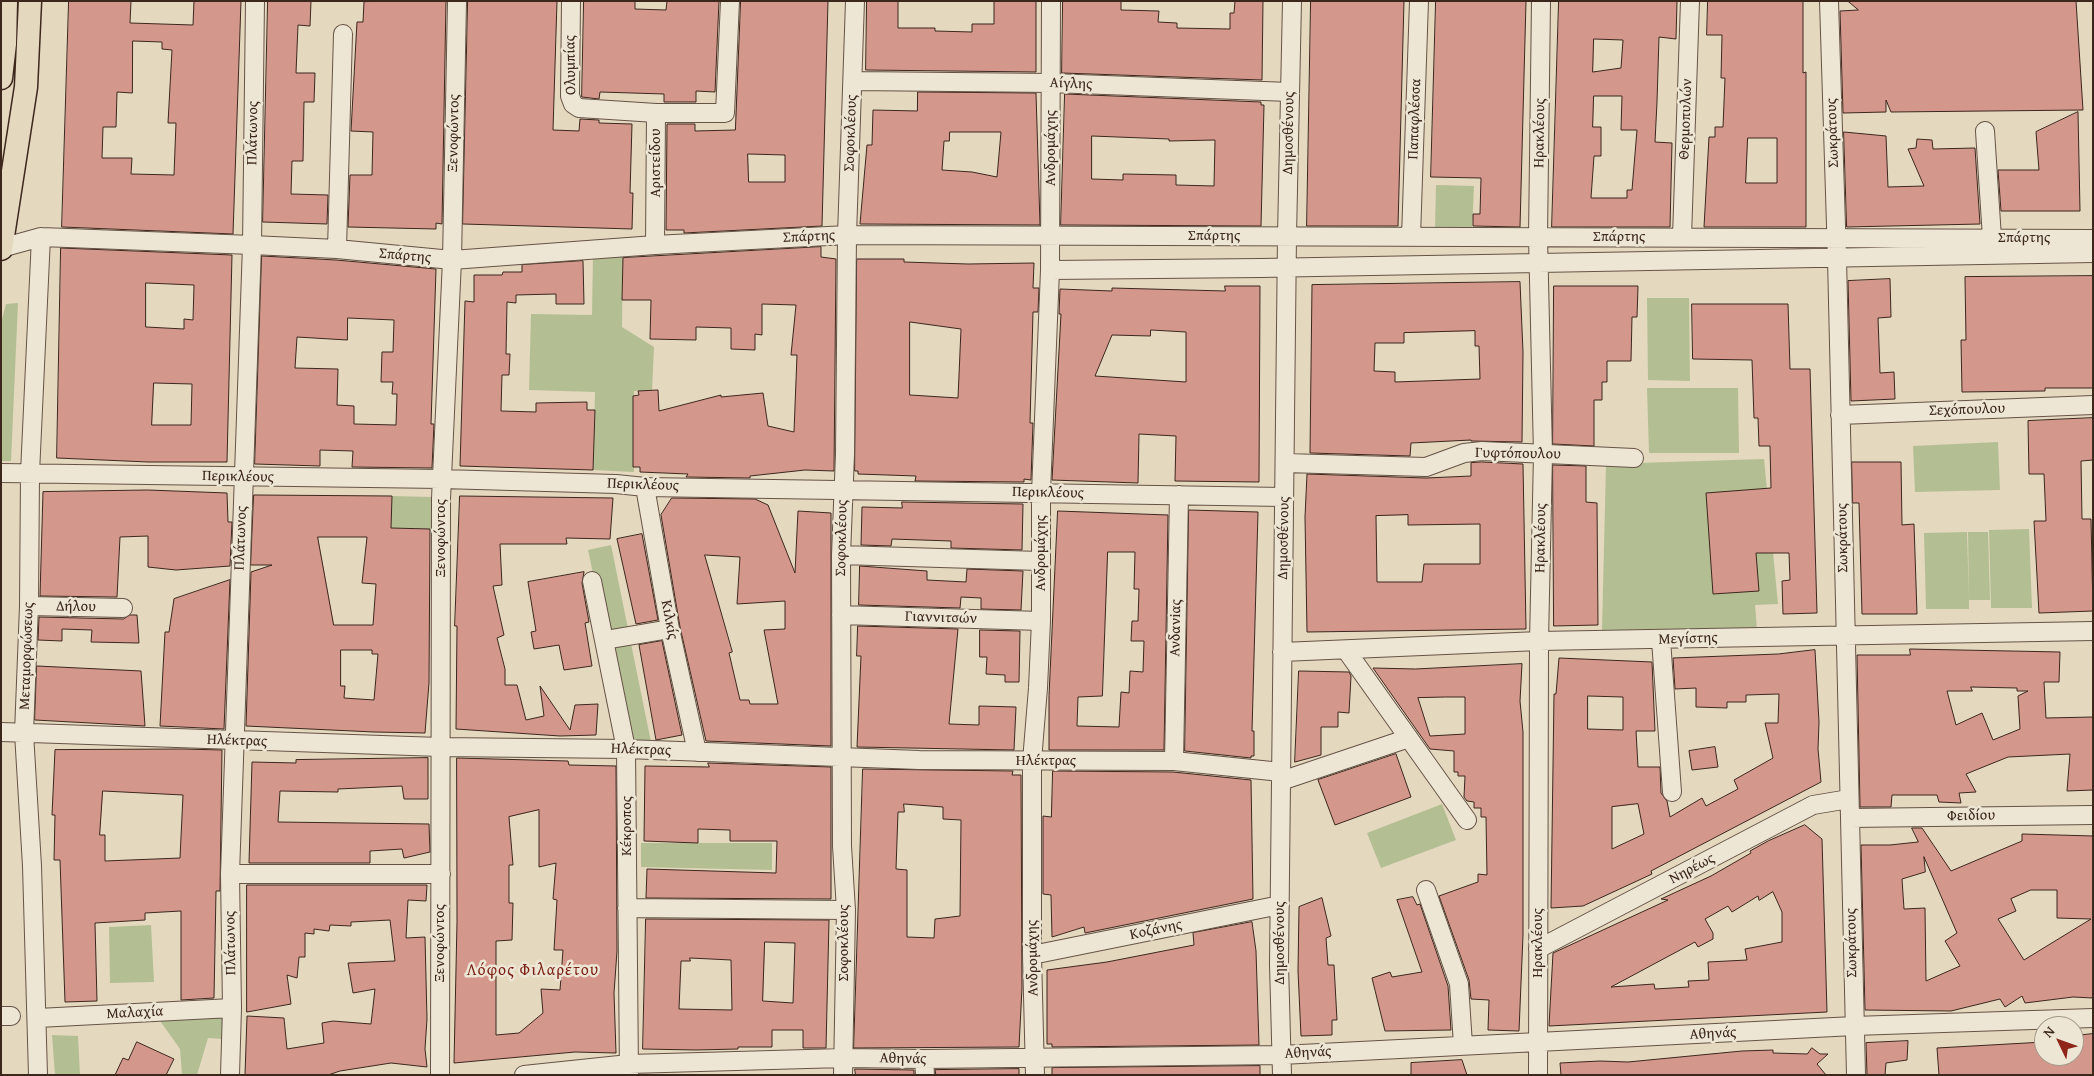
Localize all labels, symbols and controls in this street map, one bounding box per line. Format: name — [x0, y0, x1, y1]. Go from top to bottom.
street label: Ολυμπίας — [561, 35, 581, 95]
street label: Αίγλης — [1049, 74, 1093, 94]
street label: Παπαφλέσσα — [1405, 78, 1425, 160]
street label: Θερμοπυλών — [1676, 78, 1696, 160]
street label: Δημοσθένους — [1279, 91, 1299, 175]
street label: Ξενοφώντος — [444, 94, 464, 172]
street label: Σοφοκλέους — [841, 94, 861, 172]
street label: Ηρακλέους — [1530, 98, 1550, 168]
street label: Σωκράτους — [1823, 98, 1843, 168]
street label: Πλάτωνος — [243, 101, 263, 165]
street label: Ανδρομάχης — [1042, 110, 1060, 186]
street label: Αριστείδου — [647, 129, 665, 197]
street label: Σπάρτης — [782, 227, 836, 247]
street label: Σπάρτης — [1188, 227, 1240, 245]
street label: Σπάρτης — [1593, 228, 1645, 246]
street label: Σπάρτης — [1998, 229, 2050, 247]
street label: Σπάρτης — [378, 245, 432, 267]
street label: Σεχόπουλου — [1929, 400, 2005, 420]
street label: Γυφτόπουλου — [1475, 444, 1561, 464]
street label: Περικλέους — [202, 467, 274, 487]
street label: Περικλέους — [607, 475, 679, 495]
street label: Περικλέους — [1012, 483, 1084, 503]
street label: Δημοσθένους — [1274, 496, 1294, 580]
street label: Ξενοφώντος — [432, 499, 450, 577]
street label: Σοφοκλέους — [832, 499, 852, 577]
street label: Ηρακλέους — [1531, 503, 1551, 573]
street label: Σωκράτους — [1833, 503, 1853, 573]
street label: Πλάτωνος — [231, 505, 251, 571]
street label: Ανδρομάχης — [1032, 515, 1050, 591]
street label: Δήλου — [56, 598, 96, 616]
street label: Κιλκίς — [656, 599, 682, 641]
street label: Ανδανiας — [1166, 599, 1186, 657]
street label: Μεταμορφώσεως — [16, 602, 38, 710]
street label: Γιαννιτσών — [905, 608, 977, 628]
street label: Μεγίστης — [1658, 629, 1718, 649]
street label: Ηλέκτρας — [207, 731, 267, 751]
street label: Ηλέκτρας — [611, 740, 671, 760]
street label: Ηλέκτρας — [1016, 752, 1076, 770]
street label: Κέκροπος — [618, 796, 636, 856]
street label: Φειδίου — [1947, 807, 1995, 825]
street label: Νηρέως — [1666, 850, 1718, 888]
street label: Δημοσθένους — [1271, 901, 1289, 985]
street label: Ξενοφώντος — [431, 904, 449, 982]
street label: Σοφοκλέους — [835, 904, 853, 982]
street label: Ηρακλέους — [1529, 908, 1547, 978]
street label: Σωκράτους — [1842, 908, 1862, 978]
street label: Πλάτωνος — [221, 911, 241, 975]
street label: Κοζάνης — [1128, 916, 1184, 944]
street label: Ανδρομάχης — [1023, 920, 1043, 996]
district label: Λόφος Φιλαρέτου — [465, 961, 601, 981]
street label: Μαλαχία — [106, 1003, 164, 1023]
north arrow — [2034, 1016, 2084, 1066]
text: N — [2038, 1021, 2059, 1042]
street label: Αθηνάς — [1689, 1024, 1737, 1044]
street label: Αθηνάς — [1284, 1043, 1332, 1063]
street label: Αθηνάς — [879, 1050, 927, 1068]

